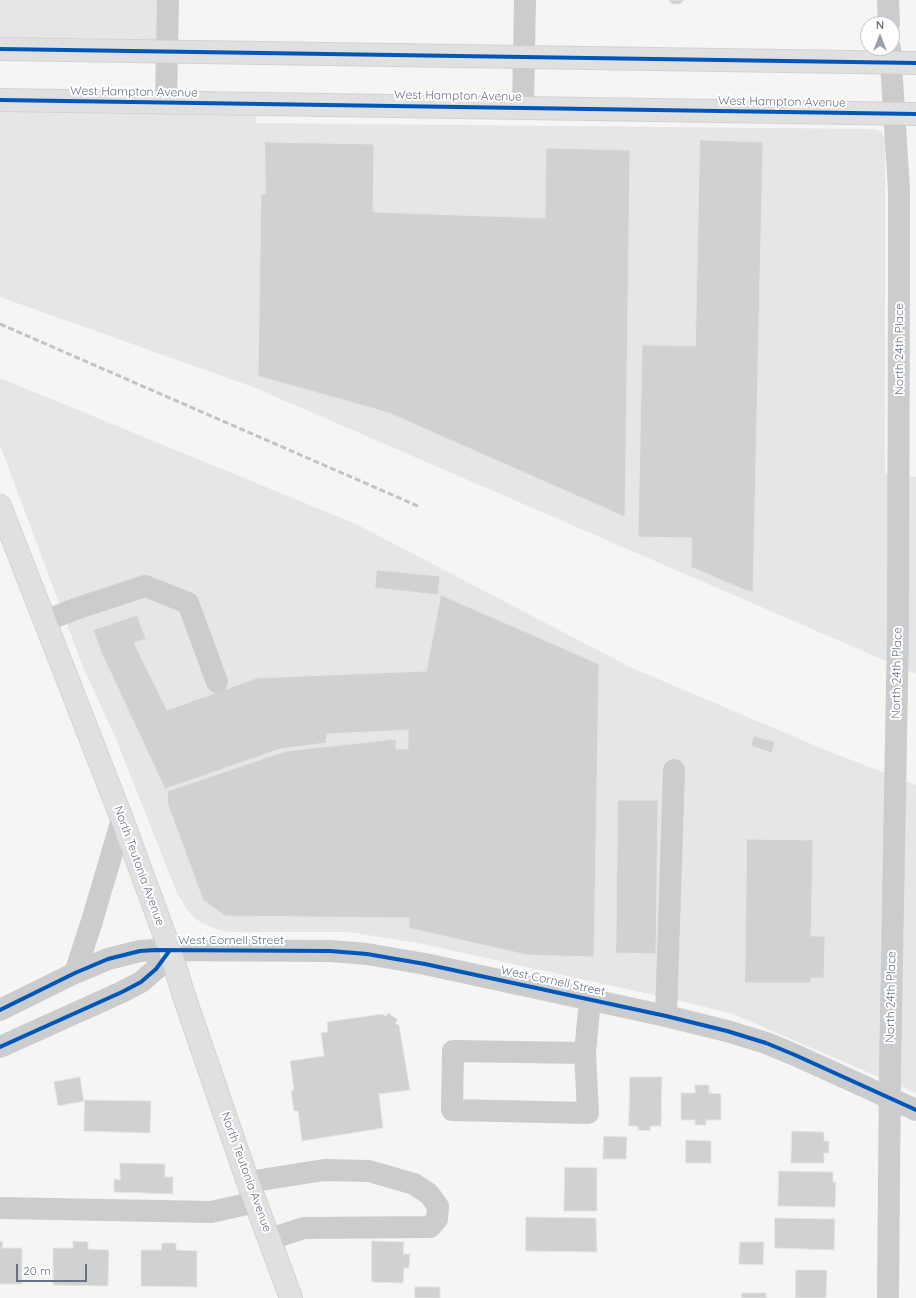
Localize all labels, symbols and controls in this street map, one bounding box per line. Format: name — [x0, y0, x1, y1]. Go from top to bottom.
north arrow — [860, 16, 900, 56]
text: N — [876, 18, 884, 32]
street label: West Hampton Avenue — [70, 84, 198, 100]
street label: West Hampton Avenue — [394, 88, 522, 104]
street label: West Hampton Avenue — [718, 94, 846, 110]
street label: North 24th Place — [892, 303, 906, 395]
street label: North 24th Place — [889, 627, 905, 719]
street label: North Teutonia Avenue — [111, 804, 167, 928]
street label: West Cornell Street — [178, 933, 284, 947]
street label: North 24th Place — [883, 951, 899, 1043]
street label: West Cornell Street — [500, 963, 606, 999]
street label: North Teutonia Avenue — [218, 1110, 274, 1234]
scale bar — [18, 1256, 89, 1282]
text: 20 m — [23, 1263, 51, 1278]

